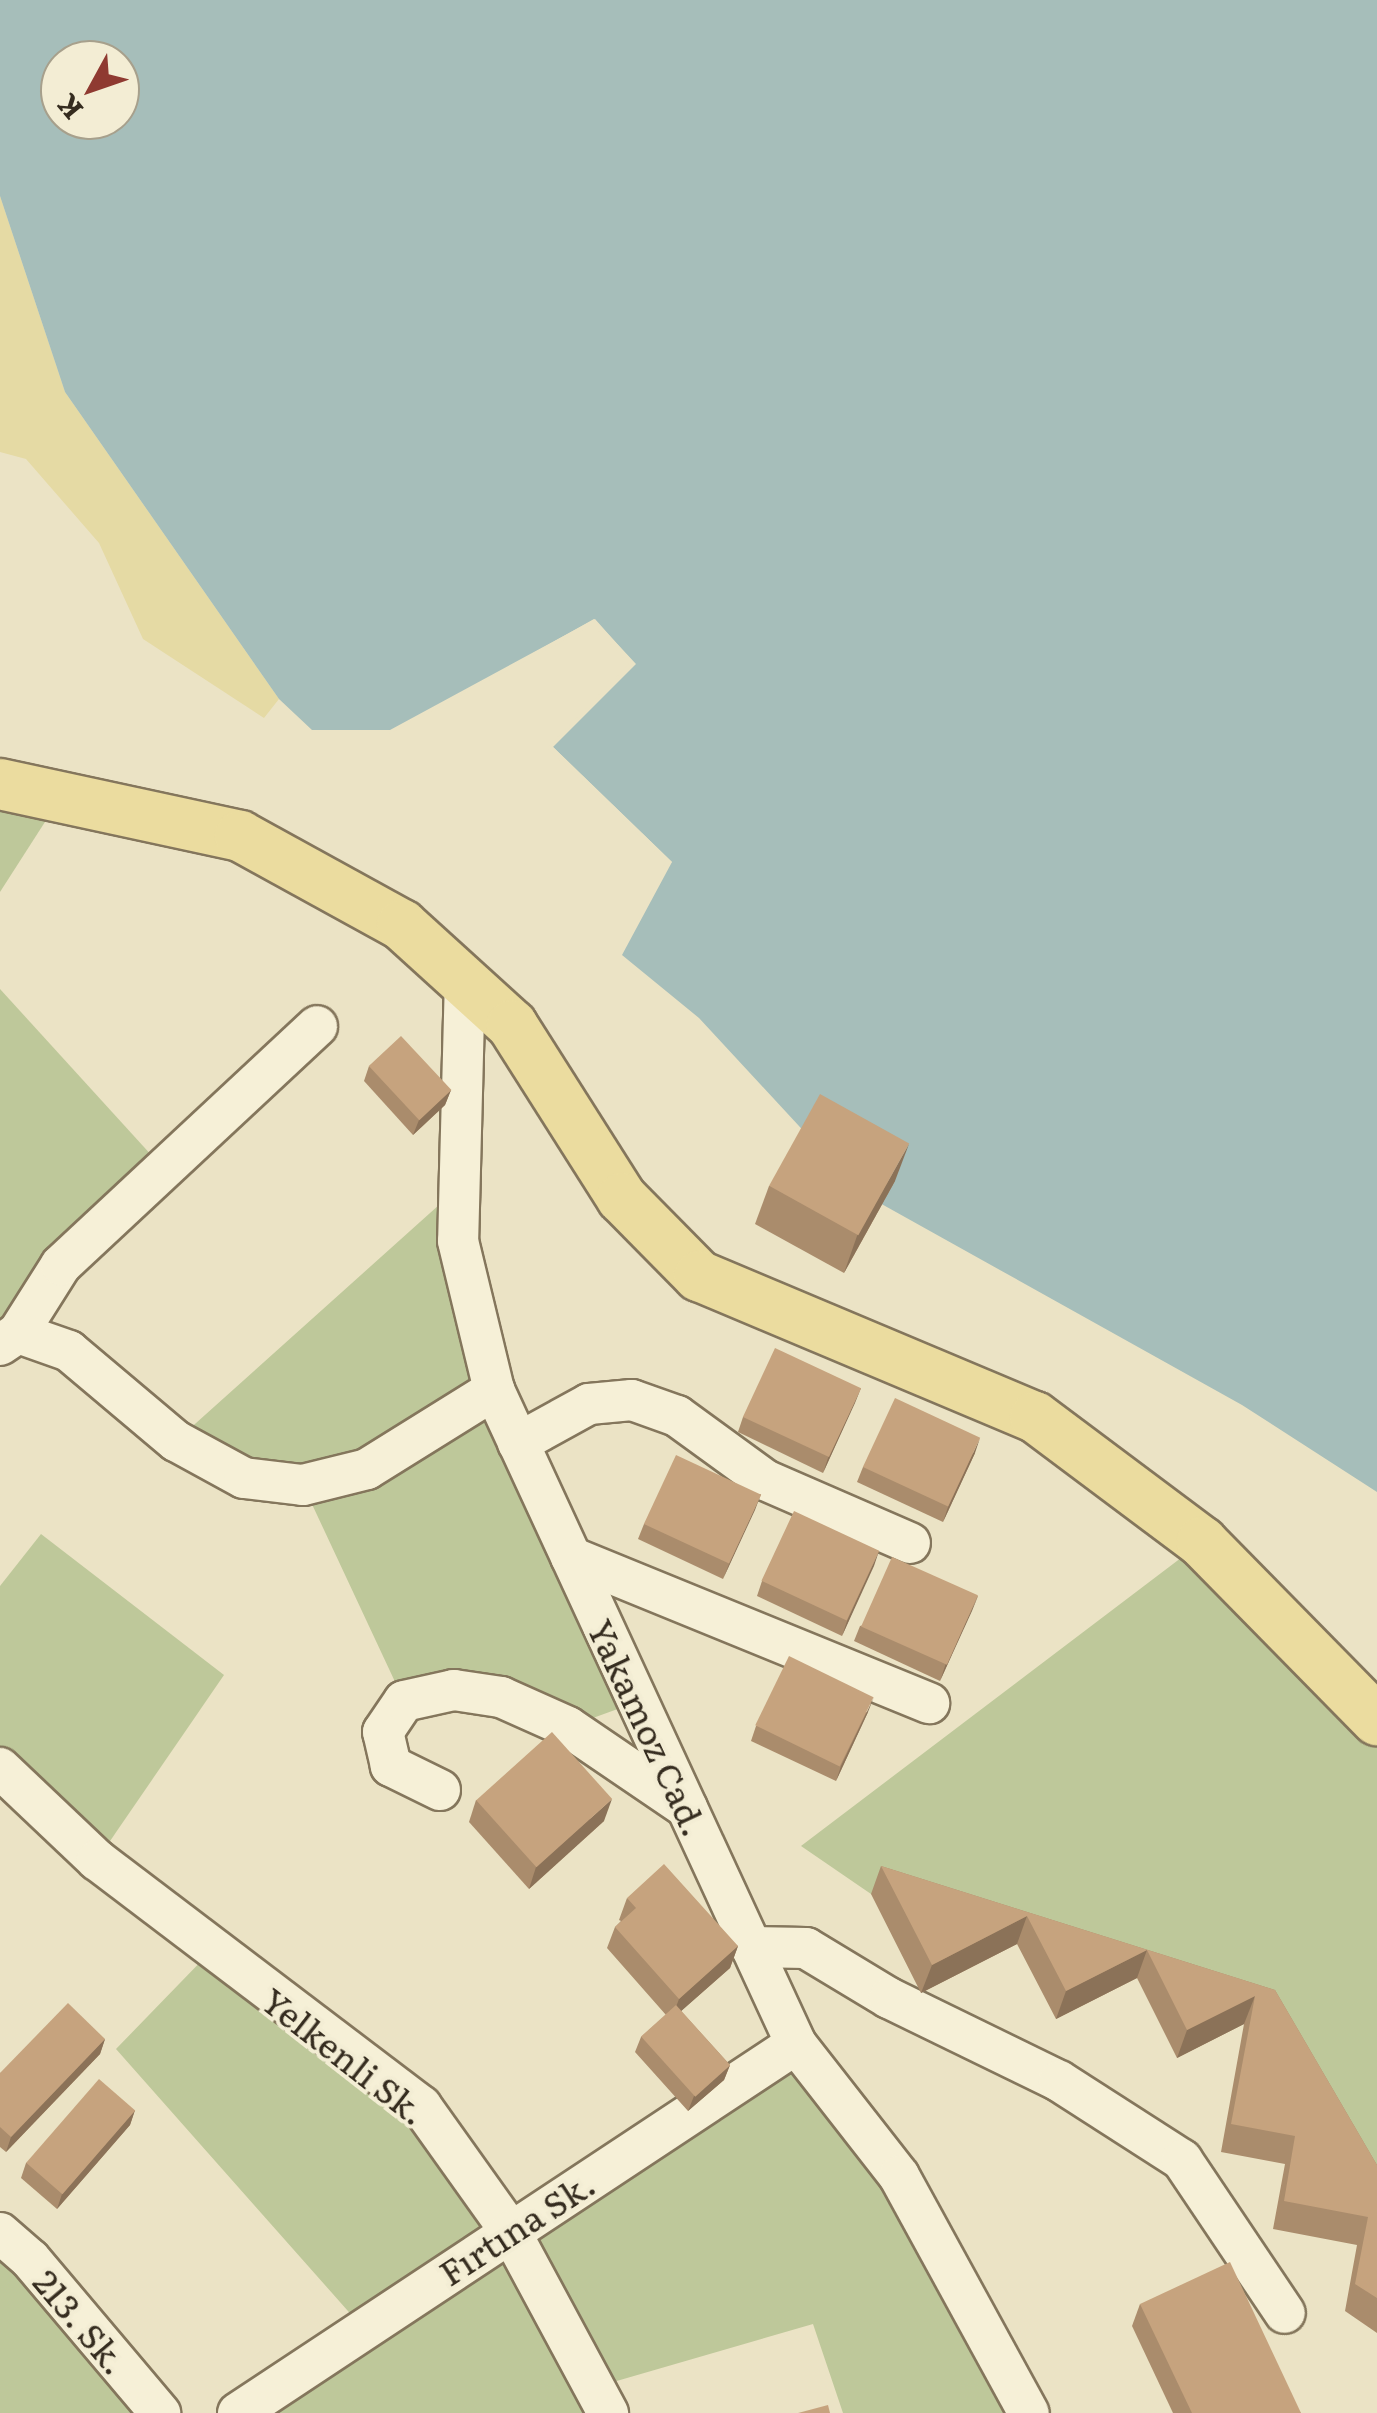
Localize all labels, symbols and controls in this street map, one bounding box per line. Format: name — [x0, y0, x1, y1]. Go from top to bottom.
north arrow — [40, 40, 140, 140]
text: K — [45, 86, 92, 130]
street label: Yakamoz Cad. — [580, 1612, 718, 1842]
street label: Yelkenli Sk. — [254, 1978, 436, 2132]
street label: Fırtına Sk. — [430, 2161, 602, 2293]
street label: 213. Sk. — [26, 2260, 138, 2382]

